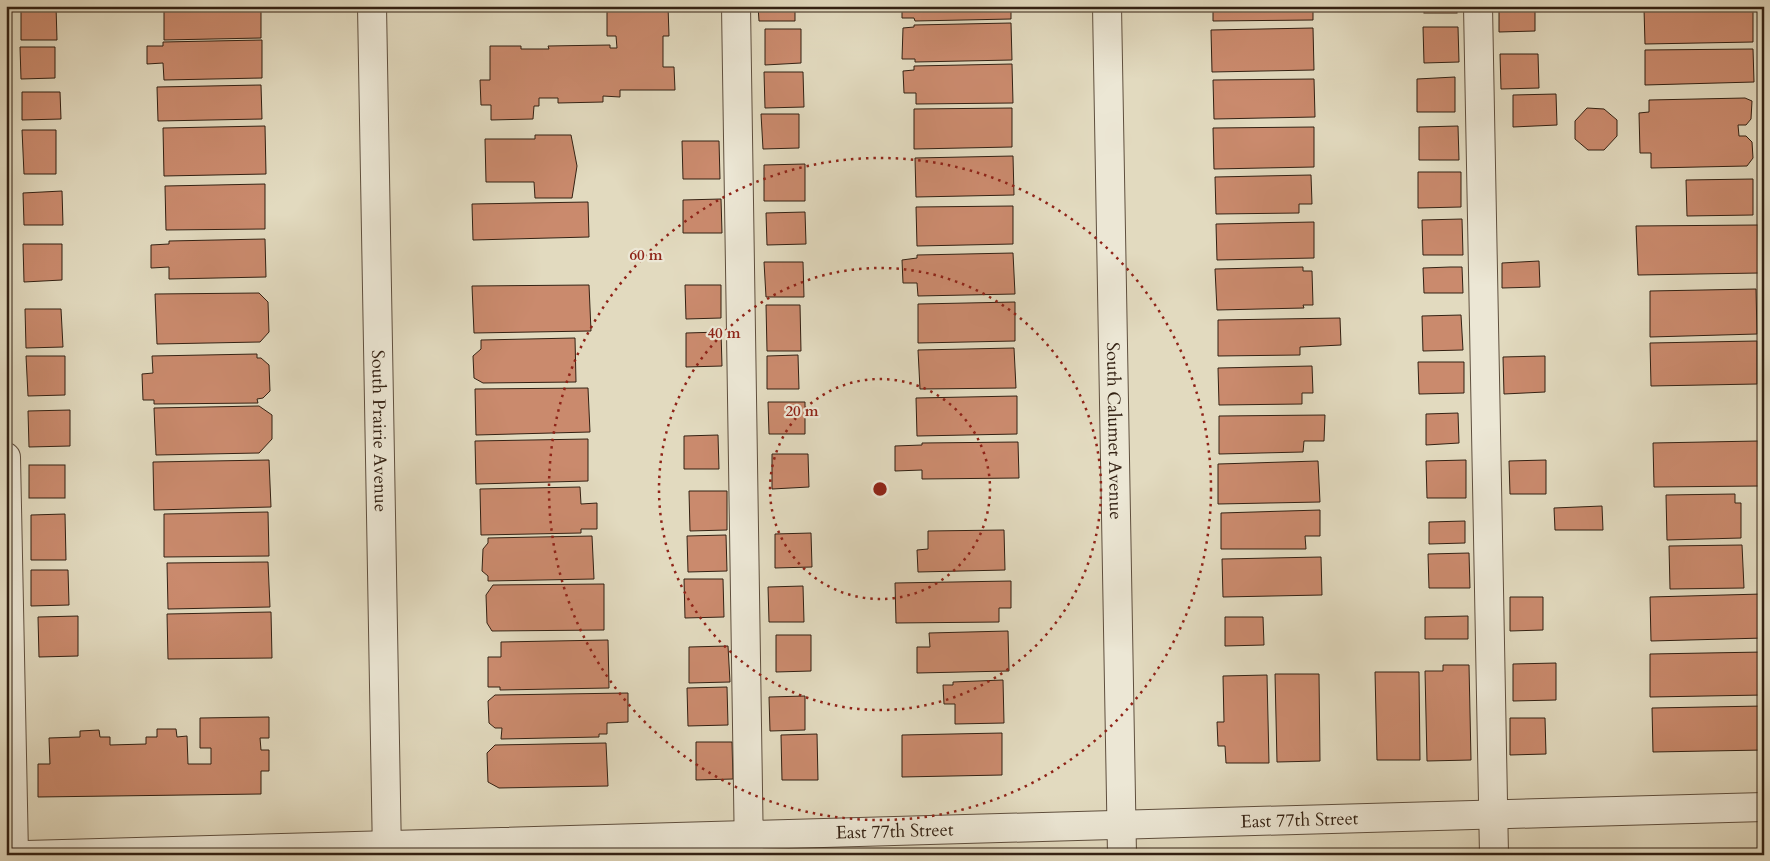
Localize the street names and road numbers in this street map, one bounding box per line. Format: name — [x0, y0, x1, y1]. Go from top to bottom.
street label: South Calumet Avenue — [1100, 342, 1128, 520]
street label: South Prairie Avenue — [365, 350, 393, 512]
street label: East 77th Street — [1240, 806, 1359, 834]
street label: East 77th Street — [836, 817, 954, 846]

